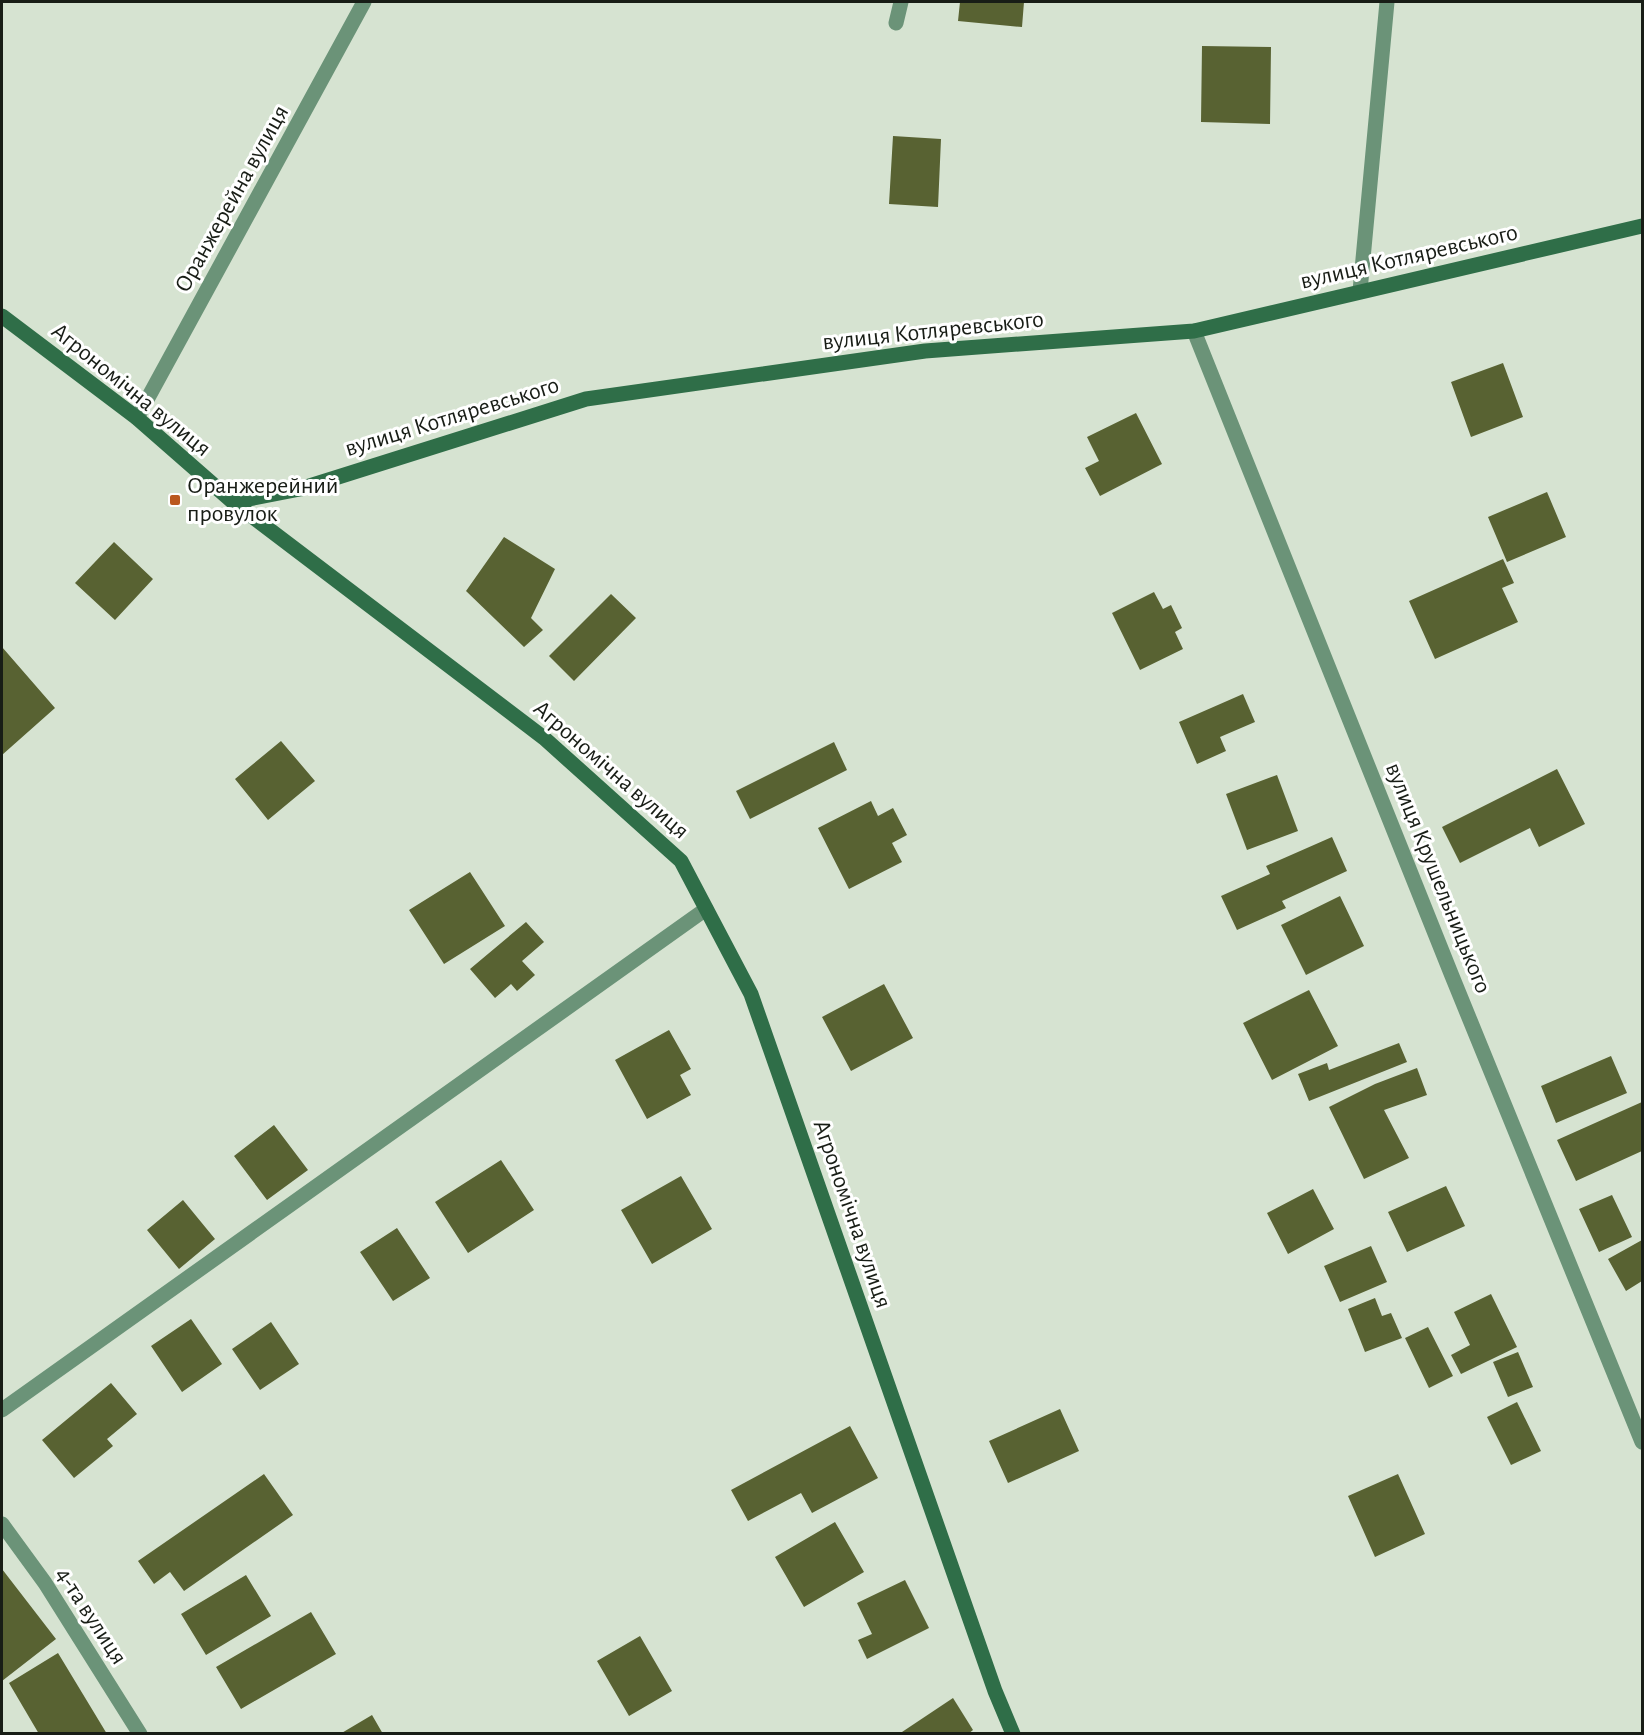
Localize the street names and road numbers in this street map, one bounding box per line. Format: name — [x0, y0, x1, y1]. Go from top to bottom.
street label: Оранжерейна вулиця — [171, 101, 293, 297]
street label: вулиця Котляревського — [1298, 220, 1520, 294]
street label: вулиця Котляревського — [821, 307, 1045, 355]
street label: Агрономічна вулиця — [47, 319, 215, 461]
street label: вулиця Котляревського — [342, 373, 562, 461]
street label: Агрономічна вулиця — [529, 696, 693, 844]
street label: вулиця Крушельницького — [1381, 759, 1495, 997]
street label: Агрономічна вулиця — [809, 1117, 895, 1311]
street label: 4-та вулиця — [51, 1563, 131, 1669]

